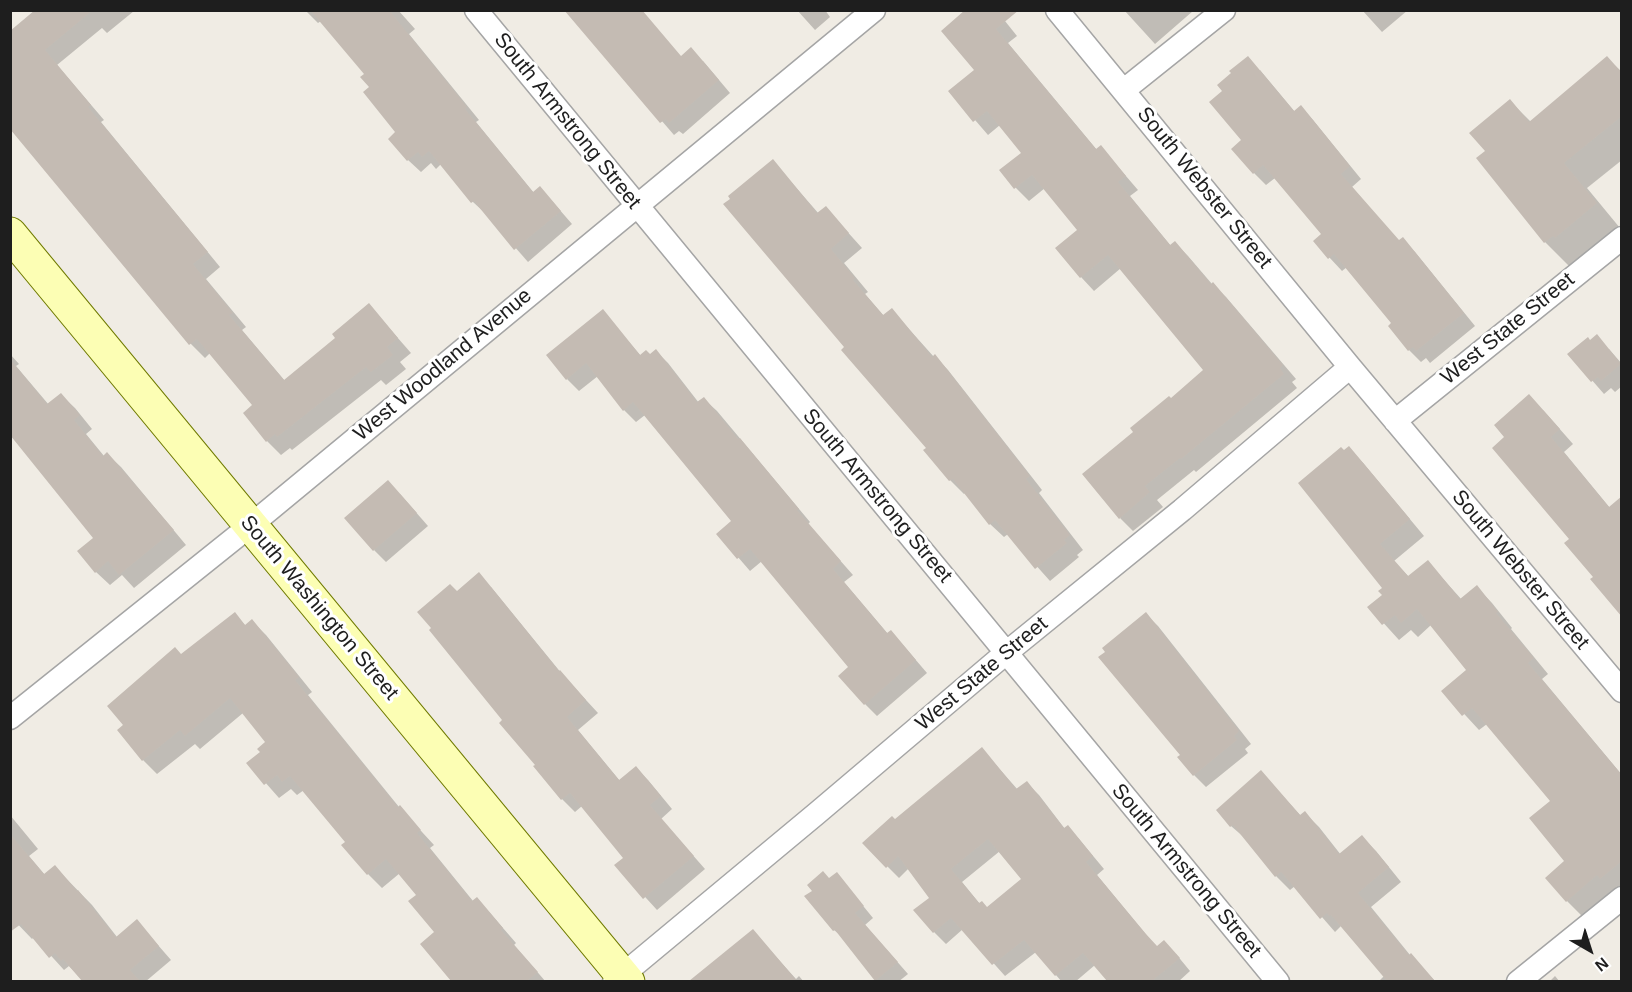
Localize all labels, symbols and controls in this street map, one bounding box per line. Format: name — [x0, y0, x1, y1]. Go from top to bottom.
street label: South Armstrong Street — [488, 28, 646, 214]
street label: South Webster Street — [1131, 102, 1277, 274]
street label: West State Street — [1436, 268, 1580, 390]
street label: West Woodland Avenue — [349, 283, 537, 447]
street label: South Armstrong Street — [797, 404, 957, 588]
street label: South Webster Street — [1446, 485, 1594, 655]
street label: South Washington Street — [235, 511, 403, 705]
street label: West State Street — [911, 612, 1053, 736]
street label: South Armstrong Street — [1106, 779, 1266, 963]
north arrow — [1560, 920, 1620, 980]
text: N — [1592, 954, 1611, 975]

